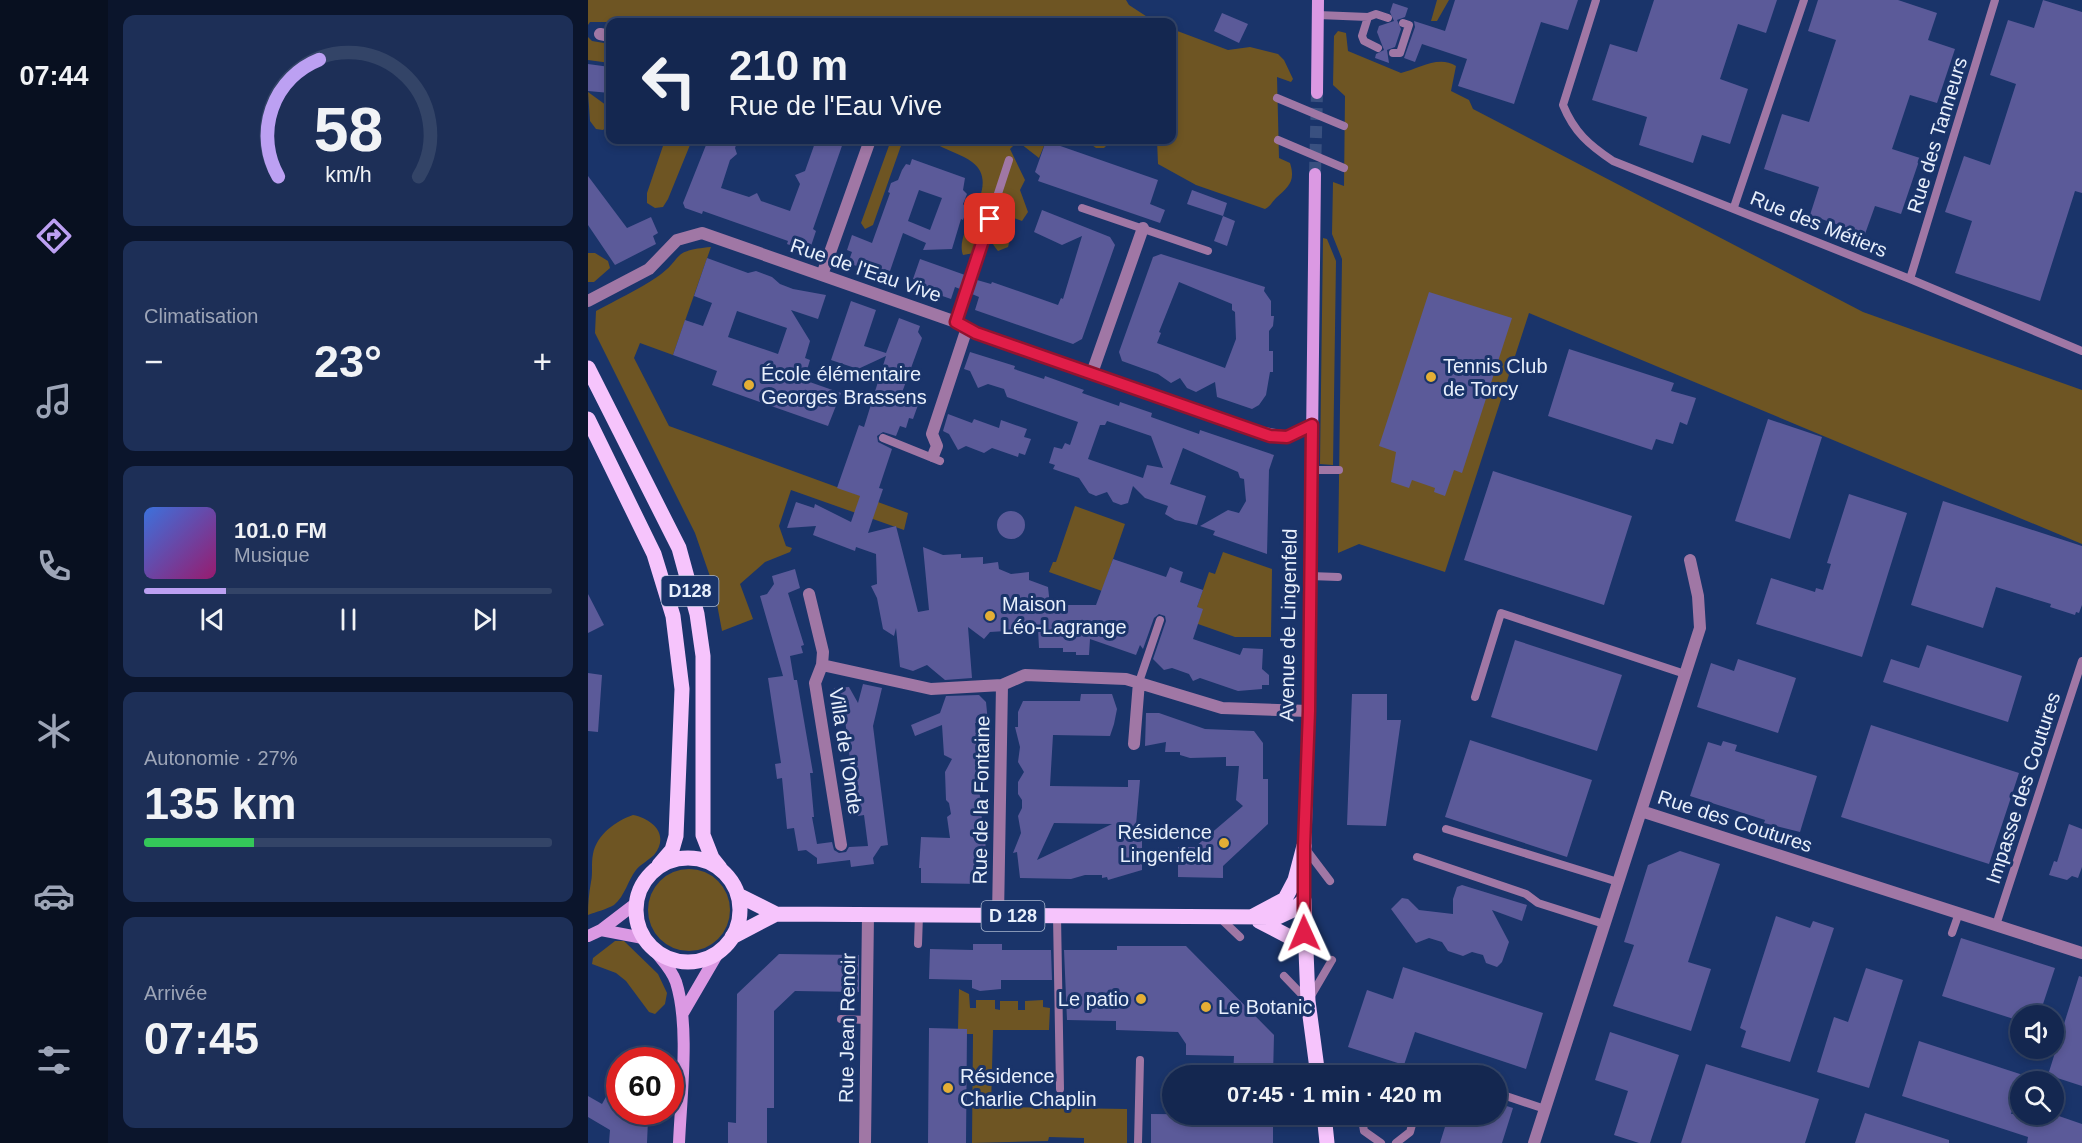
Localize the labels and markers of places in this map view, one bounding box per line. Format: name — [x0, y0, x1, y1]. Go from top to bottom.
pin — [964, 193, 1015, 244]
place label: Tennis Club de Torcy — [1443, 355, 1548, 400]
place label: École élémentaire Georges Brassens — [761, 363, 927, 408]
marker: Tennis Club de Torcy — [1424, 370, 1438, 384]
marker: École élémentaire Georges Brassens — [742, 378, 756, 392]
place label: Maison Léo-Lagrange — [1002, 593, 1127, 638]
marker: Maison Léo-Lagrange — [983, 609, 997, 623]
place label: Résidence Lingenfeld — [1117, 821, 1212, 866]
marker: Résidence Lingenfeld — [1217, 836, 1231, 850]
place label: Le patio — [1058, 988, 1129, 1010]
marker: Le patio — [1134, 992, 1148, 1006]
place label: Le Botanic — [1218, 996, 1313, 1018]
marker: Le Botanic — [1199, 1000, 1213, 1014]
place label: Résidence Charlie Chaplin — [960, 1065, 1097, 1110]
marker: Résidence Charlie Chaplin — [941, 1081, 955, 1095]

